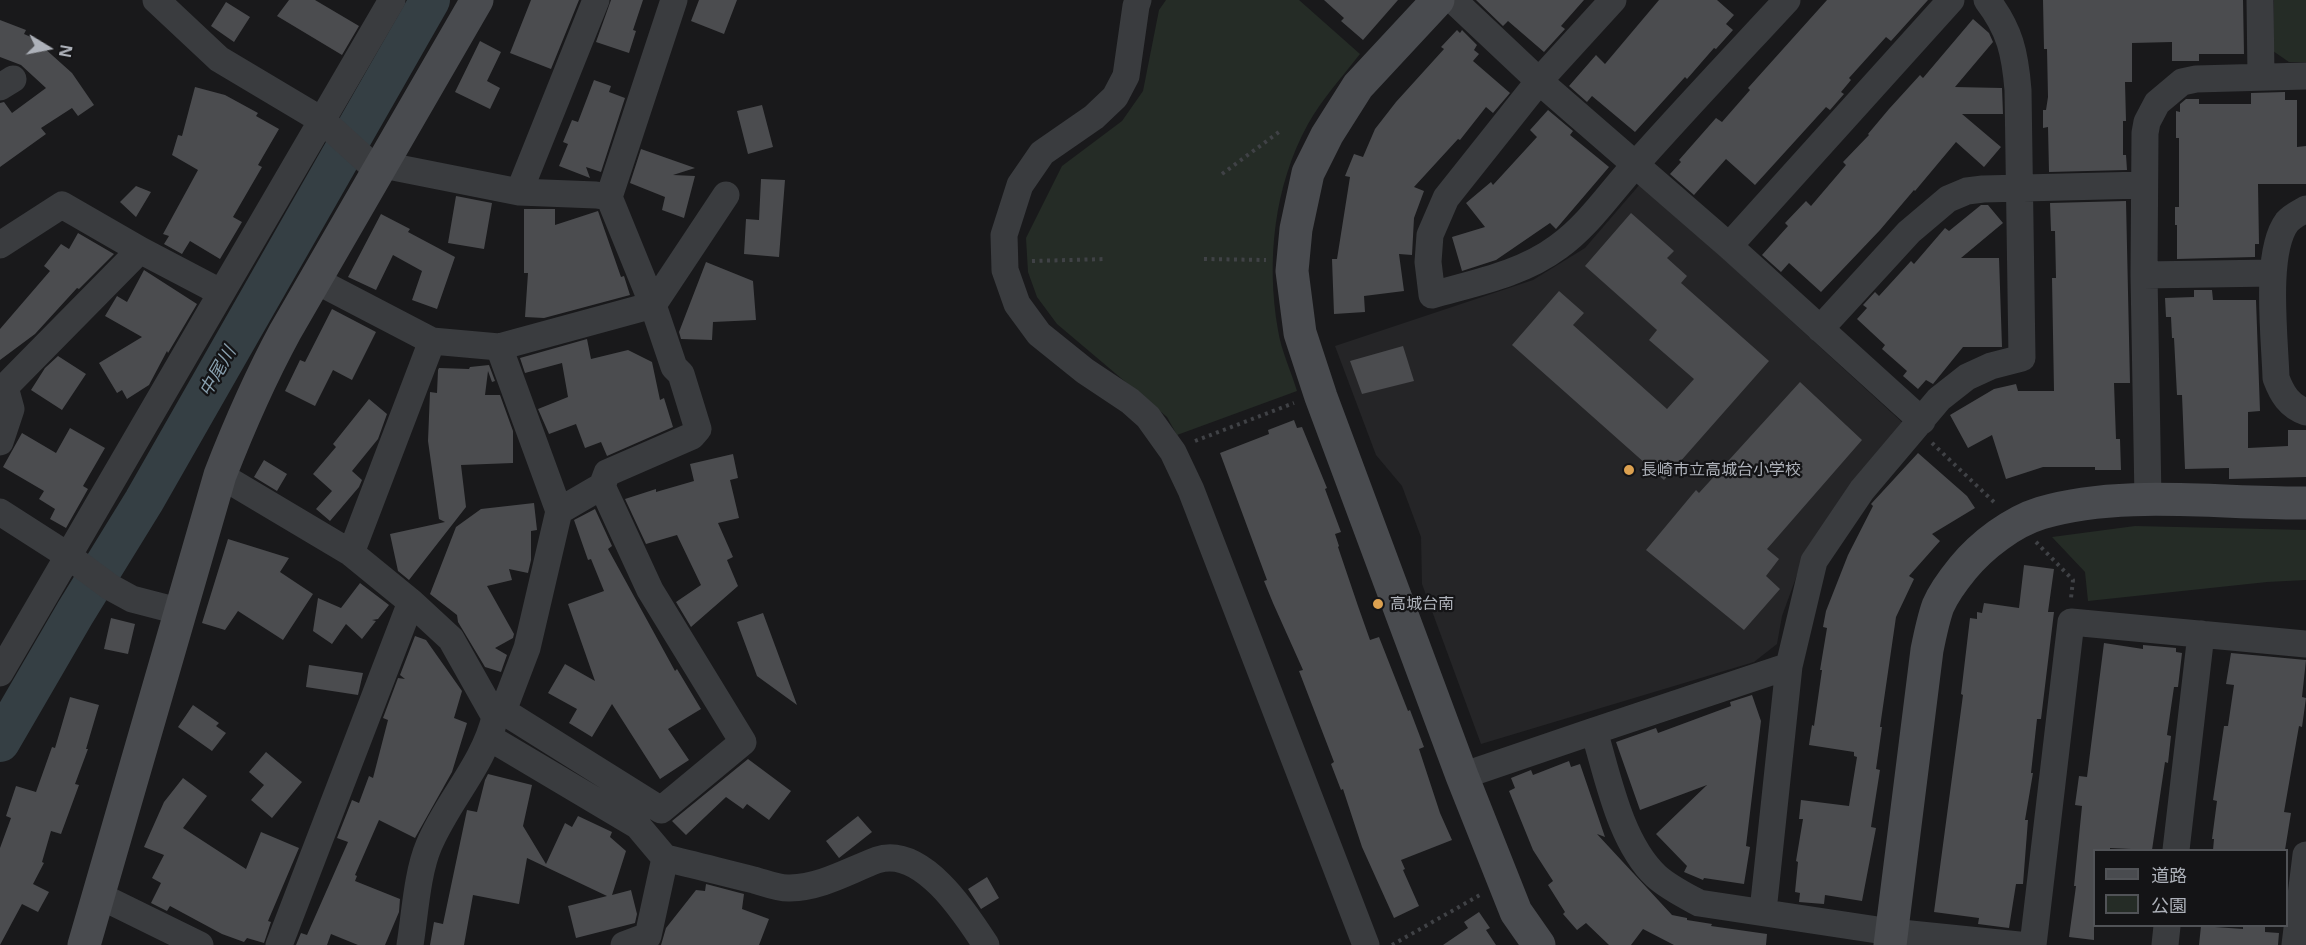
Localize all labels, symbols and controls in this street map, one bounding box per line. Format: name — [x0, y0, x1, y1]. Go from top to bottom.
north arrow — [18, 18, 78, 78]
text: N — [54, 43, 78, 59]
water label: 中尾川 — [195, 343, 241, 401]
place label: 長崎市立高城台小学校 — [1641, 460, 1801, 480]
marker: 長崎市立高城台小学校 — [1622, 463, 1636, 477]
place label: 高城台南 — [1390, 594, 1454, 614]
marker: 高城台南 — [1371, 597, 1385, 611]
legend — [2093, 849, 2288, 927]
text: 道路 — [2151, 863, 2187, 887]
text: 公園 — [2151, 893, 2187, 917]

